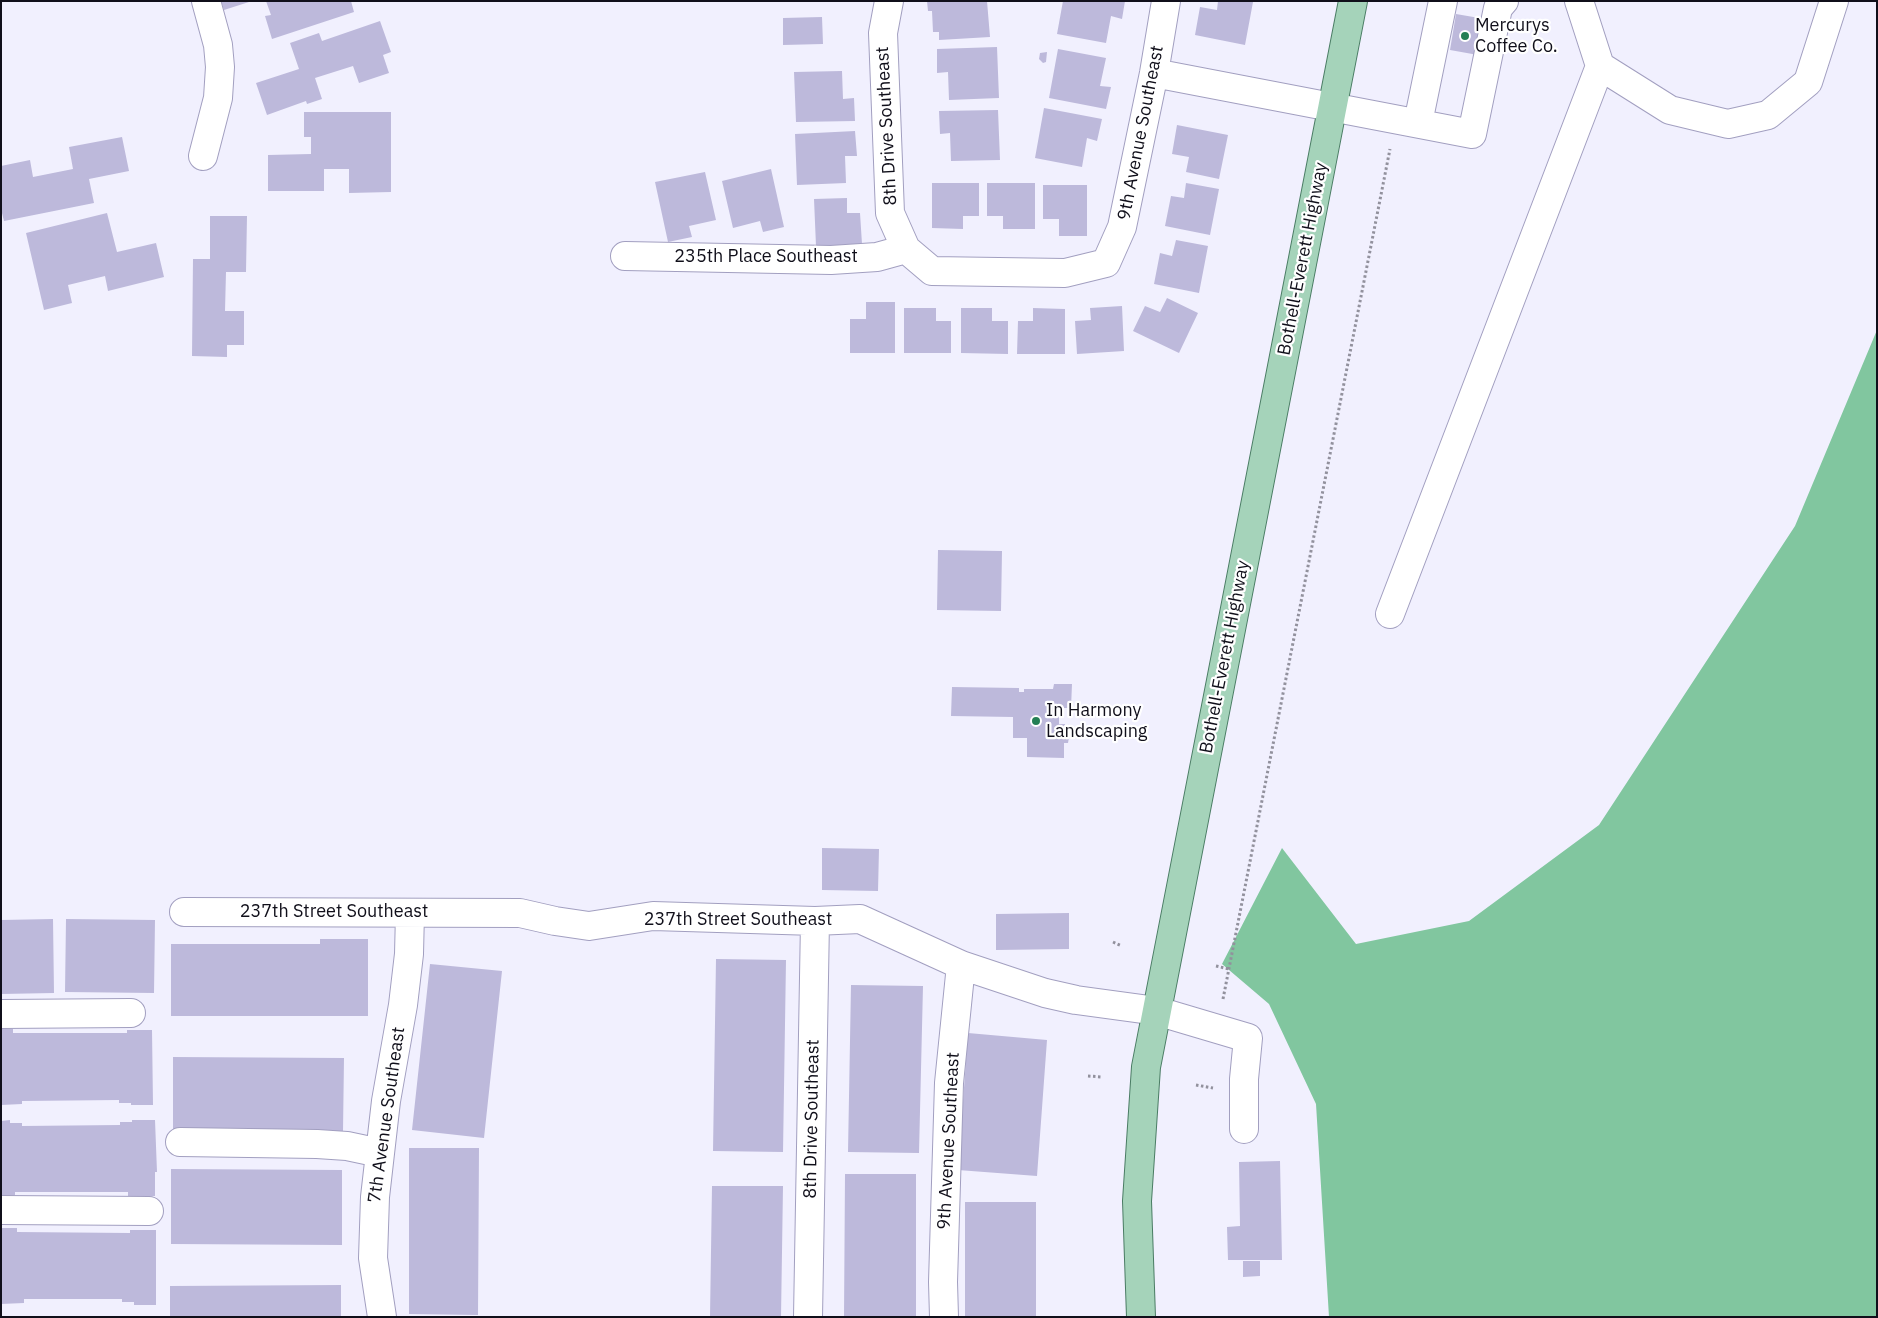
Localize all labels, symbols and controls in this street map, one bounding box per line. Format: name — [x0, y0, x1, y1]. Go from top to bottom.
place label: Mercurys Coffee Co. — [1475, 15, 1558, 58]
marker: Mercurys Coffee Co. — [1459, 30, 1471, 42]
street label: 9th Avenue Southeast — [1113, 44, 1169, 222]
street label: 8th Drive Southeast — [872, 46, 902, 206]
street label: Bothell-Everett Highway — [1274, 161, 1332, 357]
street label: 235th Place Southeast — [674, 246, 858, 268]
street label: Bothell-Everett Highway — [1196, 559, 1254, 755]
place label: In Harmony Landscaping — [1046, 700, 1147, 742]
marker: In Harmony Landscaping — [1030, 715, 1042, 727]
street label: 237th Street Southeast — [240, 901, 428, 923]
street label: 237th Street Southeast — [644, 909, 832, 931]
street label: 7th Avenue Southeast — [364, 1026, 410, 1204]
street label: 8th Drive Southeast — [800, 1039, 824, 1199]
street label: 9th Avenue Southeast — [934, 1052, 964, 1230]

